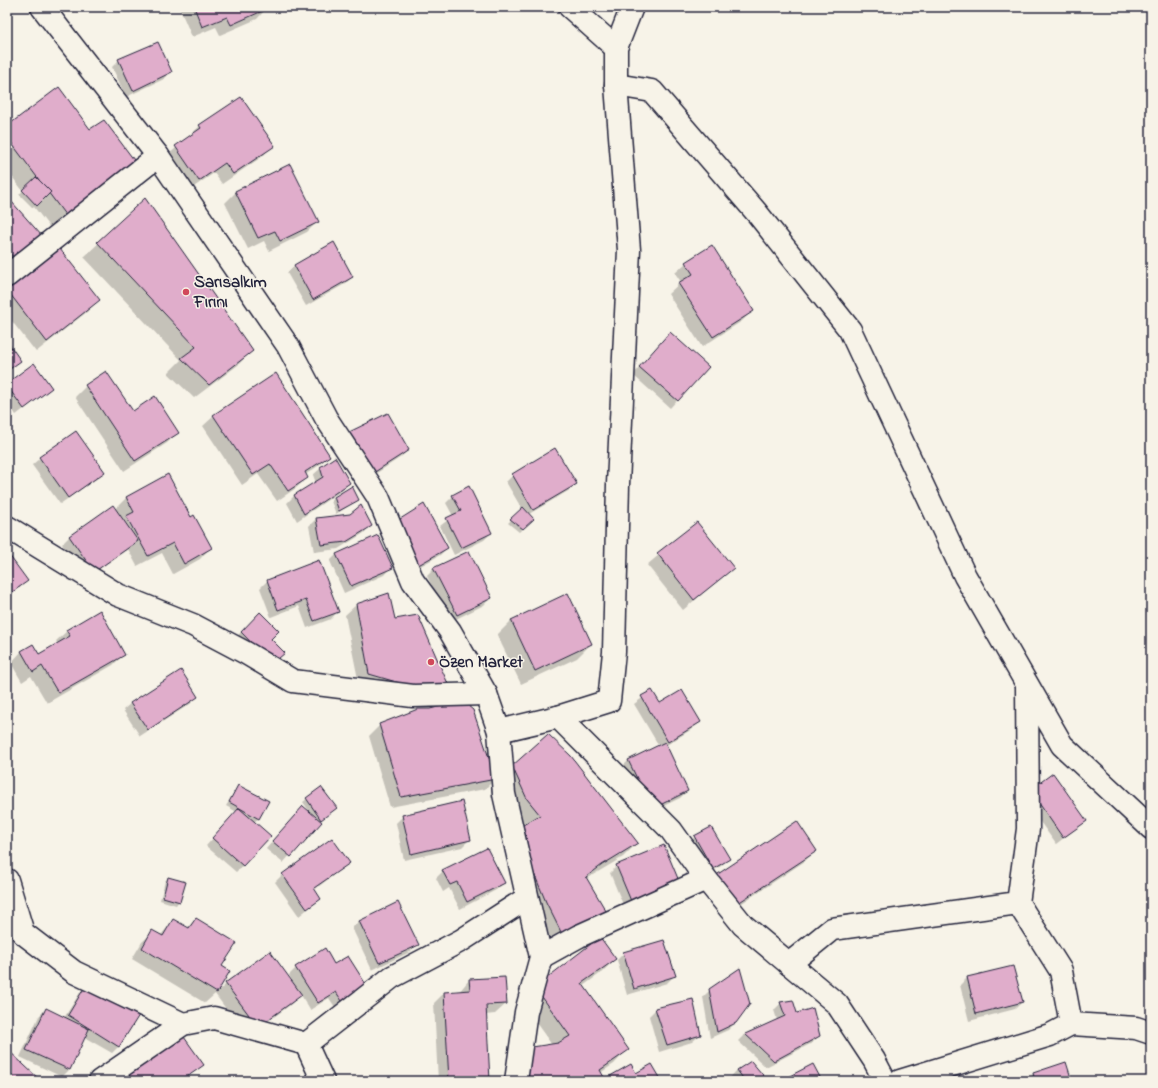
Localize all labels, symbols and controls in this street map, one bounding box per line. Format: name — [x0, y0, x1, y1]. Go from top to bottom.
place label: Sarısalkım Fırını — [193, 270, 267, 315]
marker: Sarısalkım Fırını — [181, 287, 191, 297]
place label: Özen Market — [439, 650, 523, 675]
marker: Özen Market — [426, 657, 436, 667]

